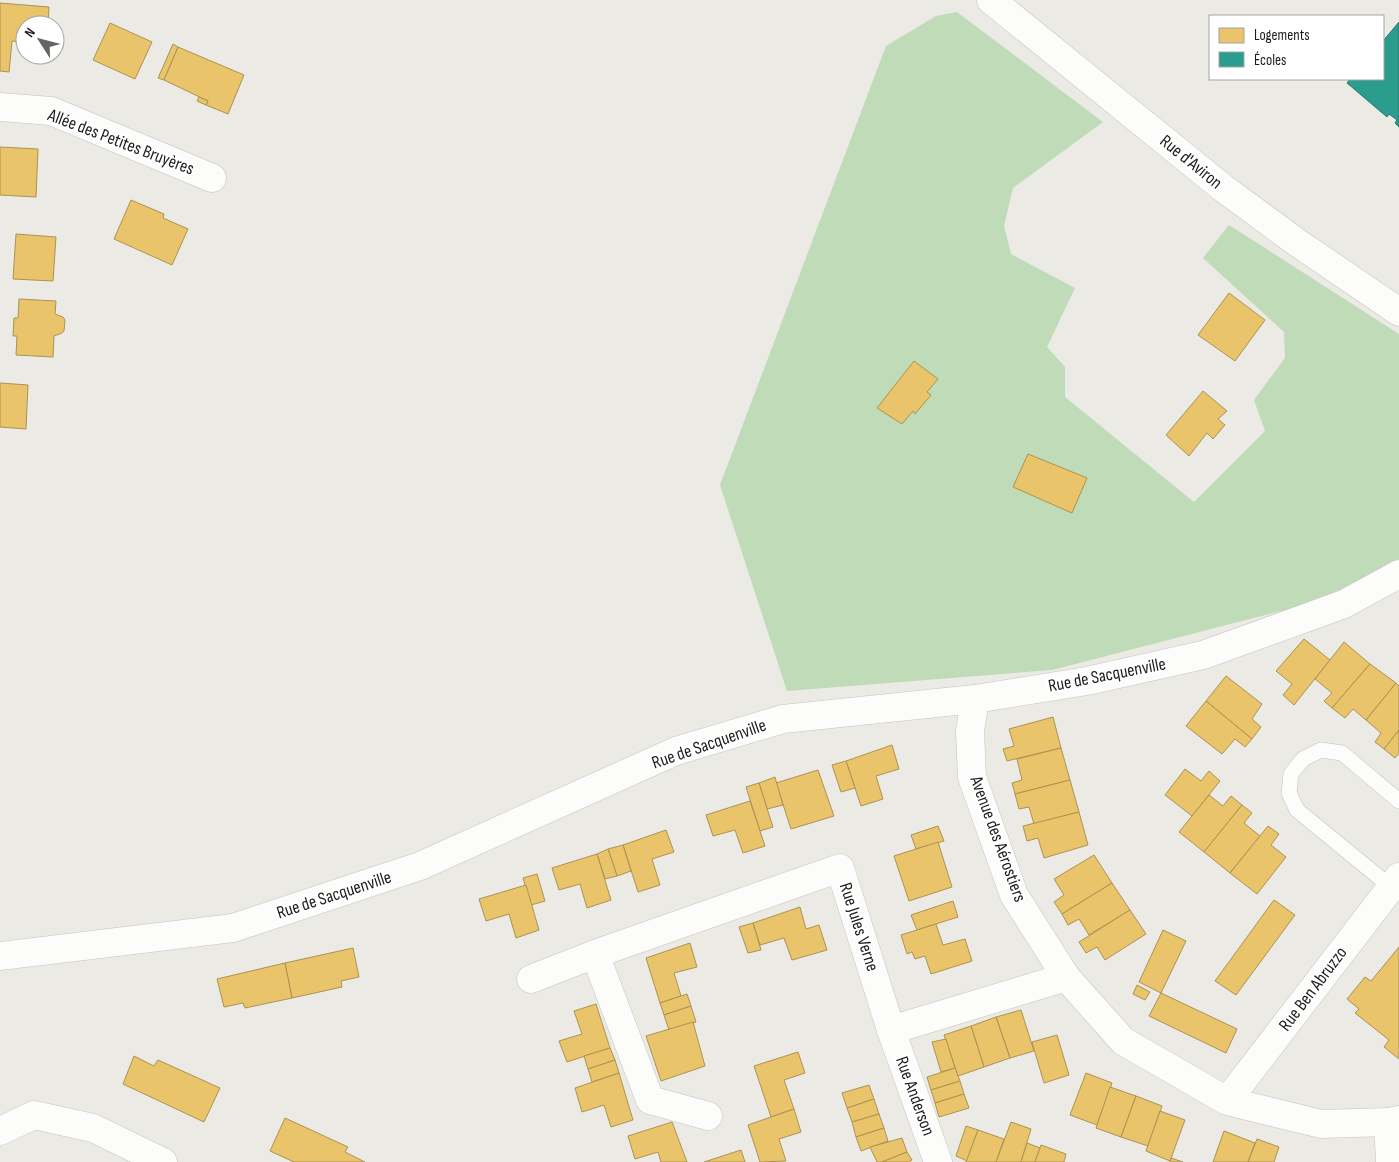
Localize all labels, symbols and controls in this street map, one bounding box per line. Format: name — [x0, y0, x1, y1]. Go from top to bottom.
north arrow — [15, 15, 65, 65]
legend — [1209, 15, 1384, 80]
text: N — [21, 25, 39, 41]
text: Logements — [1254, 26, 1310, 45]
text: Écoles — [1254, 51, 1286, 70]
street label: Allée des Petites Bruyères — [44, 104, 197, 180]
street label: Rue d'Aviron — [1156, 131, 1226, 193]
street label: Rue de Sacquenville — [1046, 653, 1168, 697]
street label: Rue de Sacquenville — [649, 715, 769, 773]
street label: Avenue des Aérostiers — [965, 772, 1031, 905]
street label: Rue de Sacquenville — [274, 867, 394, 923]
street label: Rue Jules Verne — [835, 880, 883, 974]
street label: Rue Ben Abruzzo — [1275, 943, 1351, 1035]
street label: Rue Anderson — [891, 1053, 939, 1139]

